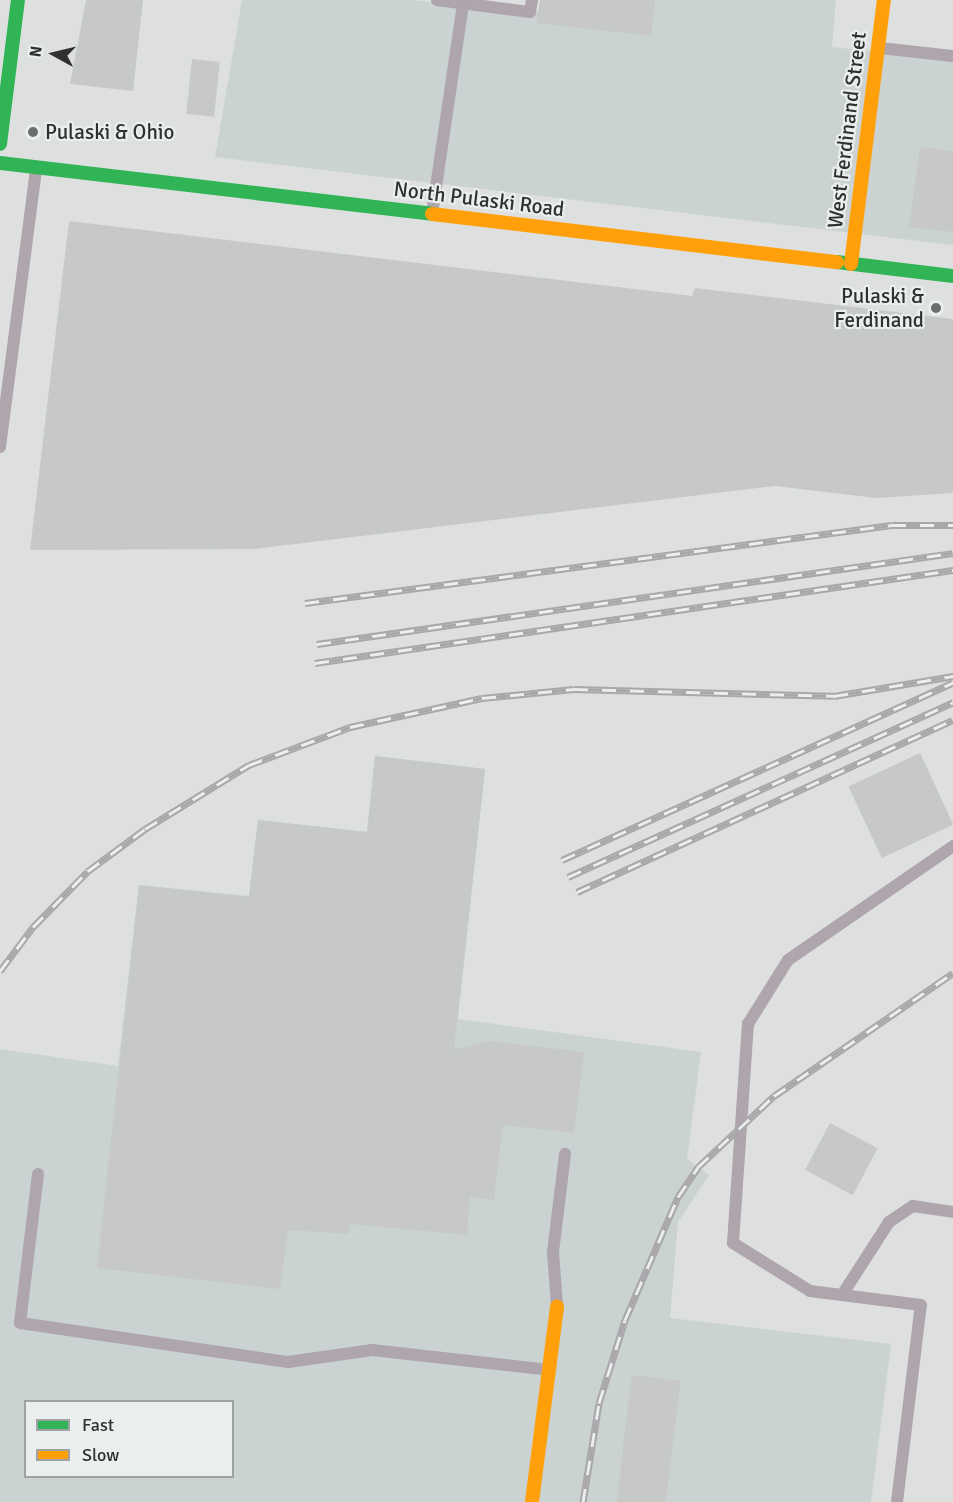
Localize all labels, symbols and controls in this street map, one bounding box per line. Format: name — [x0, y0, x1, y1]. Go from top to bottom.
north arrow — [24, 24, 84, 84]
street label: West Ferdinand Street — [822, 30, 872, 230]
text: N — [25, 45, 47, 58]
place label: Pulaski & Ohio — [45, 119, 174, 145]
marker: Pulaski & Ohio — [26, 125, 40, 139]
street label: North Pulaski Road — [392, 176, 566, 222]
place label: Pulaski & Ferdinand — [834, 283, 924, 333]
marker: Pulaski & Ferdinand — [929, 301, 943, 315]
legend — [24, 1400, 234, 1478]
text: Fast — [82, 1414, 114, 1436]
text: Slow — [82, 1444, 119, 1466]

